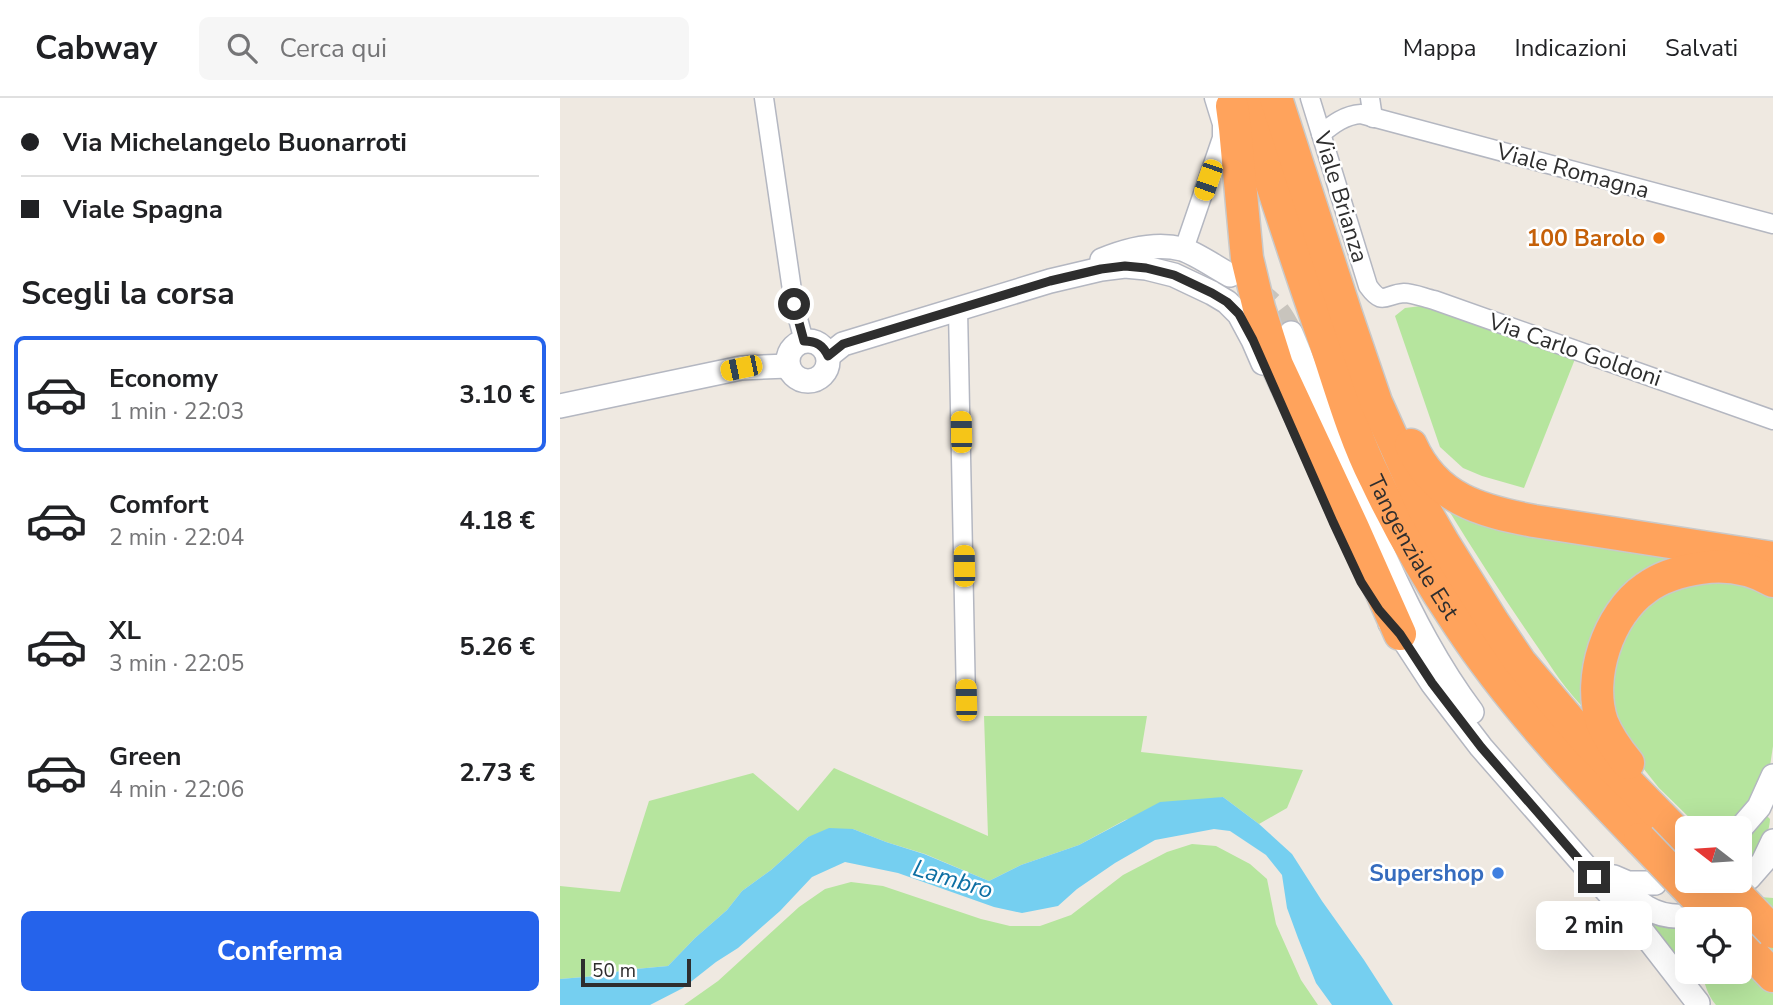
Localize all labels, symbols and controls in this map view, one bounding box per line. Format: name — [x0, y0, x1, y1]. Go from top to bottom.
search box — [199, 17, 689, 80]
text: Cabway — [35, 26, 157, 71]
icon: search — [223, 29, 261, 67]
text: Cerca qui — [279, 31, 387, 66]
text: Mappa — [1403, 32, 1477, 64]
text: Indicazioni — [1515, 32, 1627, 64]
text: Salvati — [1665, 32, 1738, 64]
text: Via Michelangelo Buonarroti — [63, 125, 407, 160]
street label: Viale Brianza — [1306, 127, 1376, 266]
street label: Viale Romagna — [1492, 135, 1653, 206]
car — [1192, 157, 1225, 203]
text: Viale Spagna — [63, 192, 223, 227]
place label: 100 Barolo — [1526, 223, 1645, 254]
marker: 100 Barolo — [1651, 230, 1667, 246]
text: Scegli la corsa — [21, 272, 235, 315]
route start — [778, 288, 810, 320]
street label: Via Carlo Goldoni — [1483, 306, 1666, 394]
car — [719, 353, 764, 383]
text: Economy — [109, 361, 218, 396]
icon: car — [25, 363, 88, 426]
text: 3.10 € — [459, 377, 535, 412]
text: 1 min · 22:03 — [109, 396, 244, 427]
car — [951, 411, 972, 453]
street label: Tangenziale Est — [1360, 470, 1467, 626]
text: Comfort — [109, 487, 209, 522]
icon: car — [25, 489, 88, 552]
text: 4.18 € — [459, 503, 535, 538]
text: 2 min · 22:04 — [109, 522, 244, 553]
car — [954, 545, 975, 587]
text: XL — [109, 613, 141, 648]
icon: car — [25, 615, 88, 678]
text: 5.26 € — [459, 629, 535, 664]
text: 3 min · 22:05 — [109, 648, 244, 679]
car — [956, 679, 977, 721]
text: Green — [109, 739, 182, 774]
icon: car — [25, 741, 88, 804]
text: 2.73 € — [459, 755, 535, 790]
text: 4 min · 22:06 — [109, 774, 244, 805]
north arrow — [1675, 816, 1752, 892]
map controls — [1675, 816, 1752, 984]
water label: Lambro — [909, 852, 997, 906]
place label: Supershop — [1369, 858, 1484, 889]
route end — [1578, 861, 1610, 893]
marker: Supershop — [1490, 865, 1506, 881]
callout: 2 min — [1536, 902, 1652, 950]
button: locate — [1675, 907, 1752, 984]
text: 2 min — [1564, 910, 1624, 941]
button: Conferma — [21, 911, 539, 991]
scale bar — [581, 956, 691, 988]
text: 50 m — [592, 958, 636, 984]

